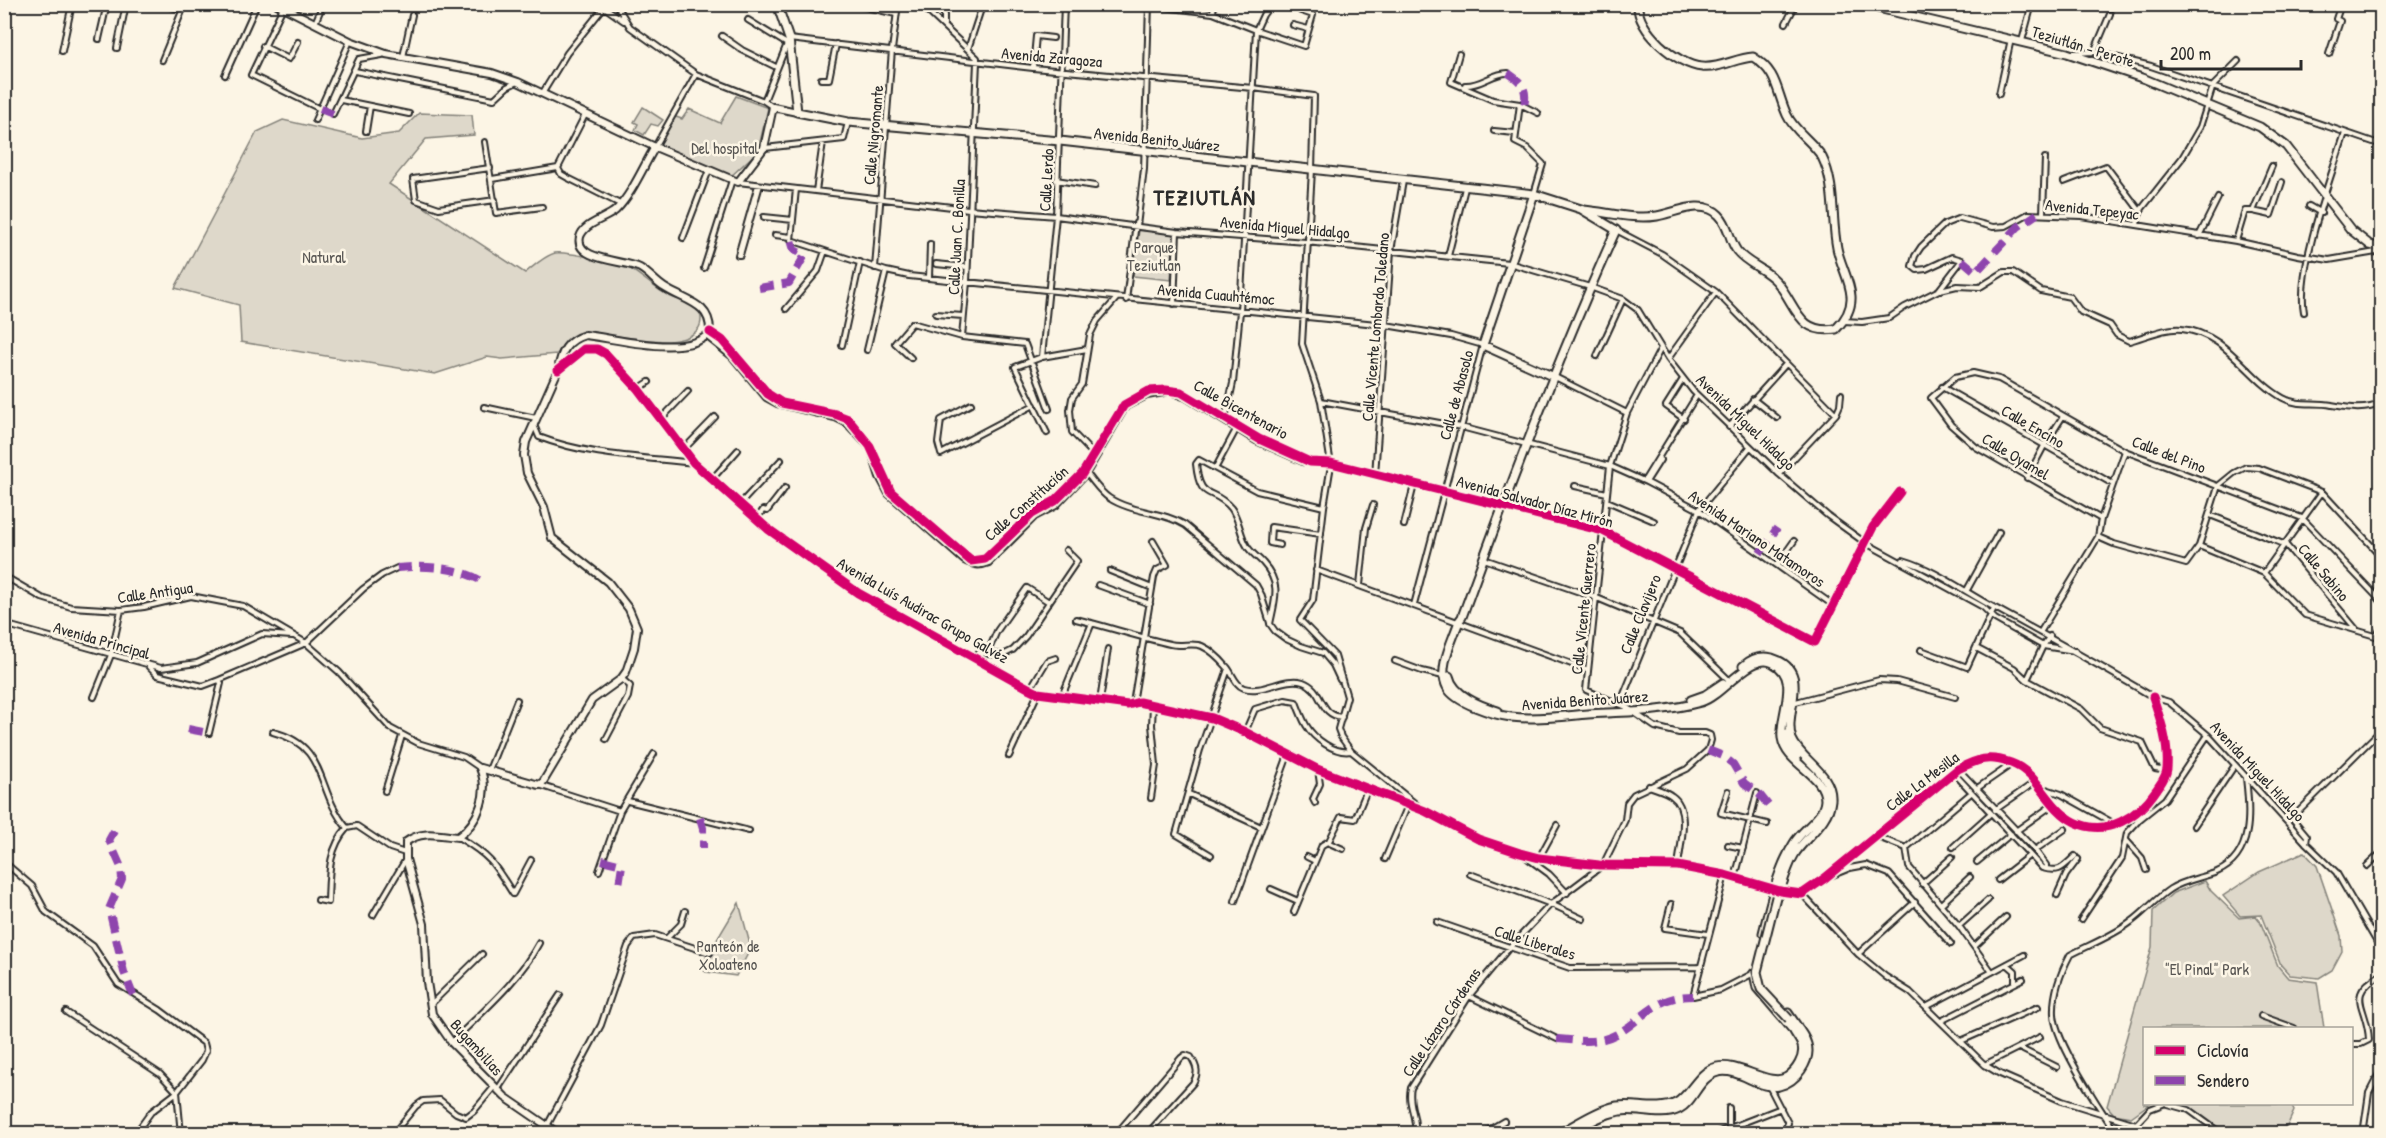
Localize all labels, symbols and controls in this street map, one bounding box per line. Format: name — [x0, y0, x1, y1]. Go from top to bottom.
street label: Teziutlán - Perote — [2029, 20, 2138, 72]
scale bar — [2161, 33, 2300, 71]
text: 200 m — [2170, 41, 2211, 66]
street label: Avenida Zaragoza — [1001, 42, 1103, 72]
street label: Calle Nigromante — [858, 84, 888, 186]
street label: Avenida Benito Juárez — [1093, 121, 1221, 157]
park label: Del hospital — [691, 137, 760, 159]
street label: Calle Lerdo — [1033, 147, 1059, 212]
street label: Calle Juan C. Bonilla — [942, 179, 970, 295]
district label: TEZIUTLÁN — [1153, 182, 1256, 212]
street label: Avenida Tepeyac — [2044, 193, 2141, 225]
street label: Avenida Miguel Hidalgo — [1219, 210, 1351, 244]
street label: Calle Vicente Lombardo Toledano — [1356, 231, 1394, 422]
park label: Parque Teziutlan — [1127, 236, 1181, 276]
park label: Natural — [302, 246, 346, 268]
street label: Avenida Cuauhtémoc — [1156, 278, 1276, 310]
street label: Calle de Abasolo — [1433, 347, 1479, 442]
street label: Avenida Miguel Hidalgo — [1692, 369, 1801, 475]
street label: Calle Bicentenario — [1190, 374, 1293, 444]
street label: Calle Encino — [1997, 399, 2069, 453]
street label: Calle Oyamel — [1978, 427, 2055, 485]
street label: Calle del Pino — [2129, 430, 2210, 478]
street label: Calle Constitución — [979, 460, 1073, 546]
street label: Avenida Salvador Díaz Mirón — [1454, 469, 1616, 533]
street label: Avenida Mariano Matamoros — [1684, 484, 1830, 592]
street label: Calle Sabino — [2293, 538, 2355, 606]
street label: Calle Vicente Guerrero — [1565, 542, 1601, 676]
street label: Avenida Luís Audirac Grupo Galvéz — [833, 552, 1013, 668]
street label: Calle Clavijero — [1614, 570, 1666, 657]
street label: Calle Antigua — [116, 576, 194, 608]
street label: Avenida Principal — [51, 616, 154, 664]
street label: Avenida Benito Juárez — [1521, 685, 1649, 715]
street label: Avenida Miguel Hidalgo — [2206, 716, 2311, 826]
street label: Calle La Mesilla — [1881, 746, 1963, 816]
street label: Calle Liberales — [1492, 919, 1578, 965]
park label: Panteón de Xoloateno — [696, 935, 760, 975]
park label: "El Pinal" Park — [2165, 958, 2249, 980]
street label: Calle Lázaro Cárdenas — [1396, 963, 1486, 1081]
street label: Bugambilias — [446, 1014, 508, 1080]
legend — [2143, 1027, 2353, 1105]
text: Ciclovía — [2197, 1038, 2248, 1063]
text: Sendero — [2197, 1068, 2249, 1093]

